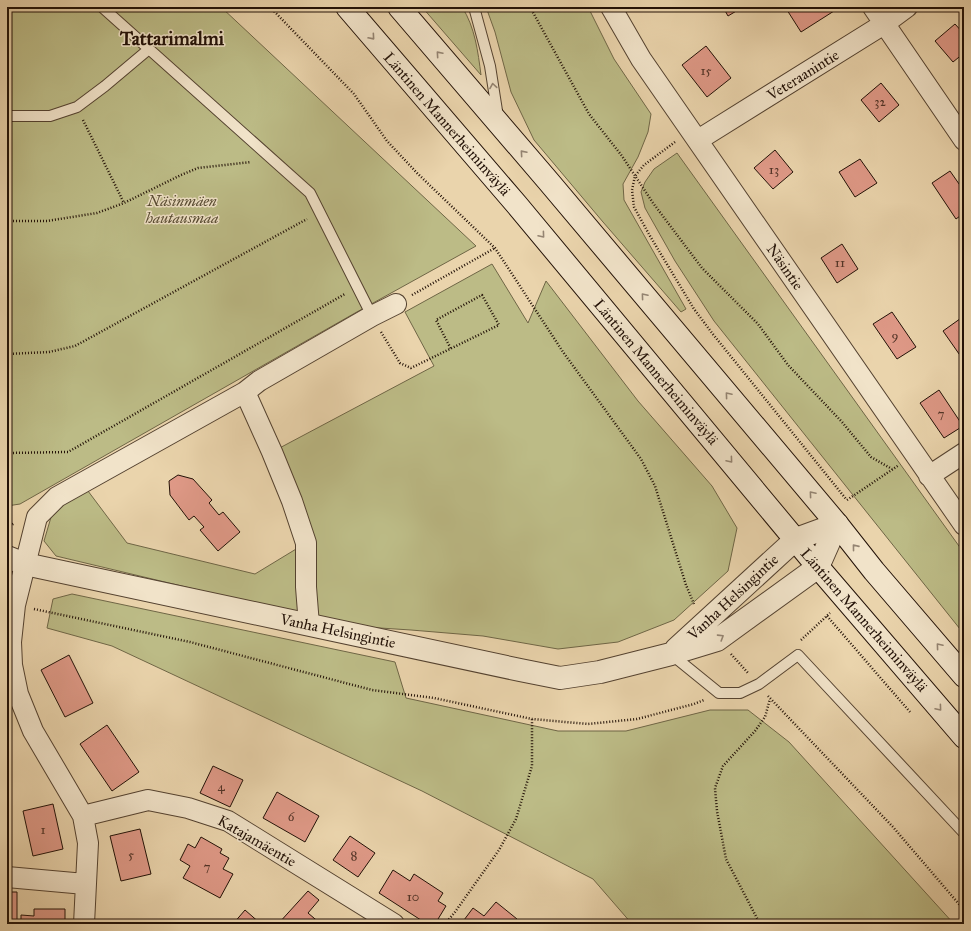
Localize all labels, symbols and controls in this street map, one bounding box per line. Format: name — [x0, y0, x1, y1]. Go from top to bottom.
district label: Tattarimalmi — [119, 27, 225, 50]
one-way arrow — [368, 32, 375, 39]
street label: Veteraanintie — [763, 46, 842, 105]
street label: Läntinen Mannerheiminväylä — [380, 49, 515, 200]
one-way arrow — [436, 51, 443, 59]
house number: 15 — [700, 63, 712, 79]
one-way arrow — [490, 83, 498, 89]
house number: 32 — [874, 94, 886, 110]
one-way arrow — [521, 150, 528, 157]
house number: 13 — [769, 162, 779, 178]
park label: Näsinmäen hautausmaa — [145, 192, 218, 227]
one-way arrow — [537, 230, 544, 237]
street label: Näsintie — [763, 240, 807, 294]
house number: 11 — [835, 255, 845, 271]
one-way arrow — [642, 293, 649, 300]
street label: Läntinen Mannerheiminväylä — [590, 296, 723, 449]
house number: 9 — [892, 328, 899, 344]
one-way arrow — [725, 392, 732, 400]
house number: 7 — [938, 406, 945, 422]
one-way arrow — [725, 456, 732, 463]
one-way arrow — [809, 492, 816, 499]
one-way arrow — [853, 544, 860, 551]
street label: Läntinen Mannerheiminväylä — [797, 545, 932, 696]
street label: Vanha Helsingintie — [683, 550, 782, 644]
street label: Vanha Helsingintie — [278, 610, 397, 652]
one-way arrow — [716, 634, 723, 641]
one-way arrow — [936, 644, 943, 651]
one-way arrow — [935, 703, 942, 710]
house number: 4 — [217, 779, 225, 795]
house number: 6 — [288, 809, 295, 825]
street label: Katajamäentie — [215, 811, 299, 871]
house number: 1 — [40, 822, 46, 838]
house number: 5 — [128, 847, 134, 863]
house number: 8 — [351, 848, 358, 864]
house number: 7 — [204, 859, 211, 875]
house number: 10 — [407, 889, 419, 905]

